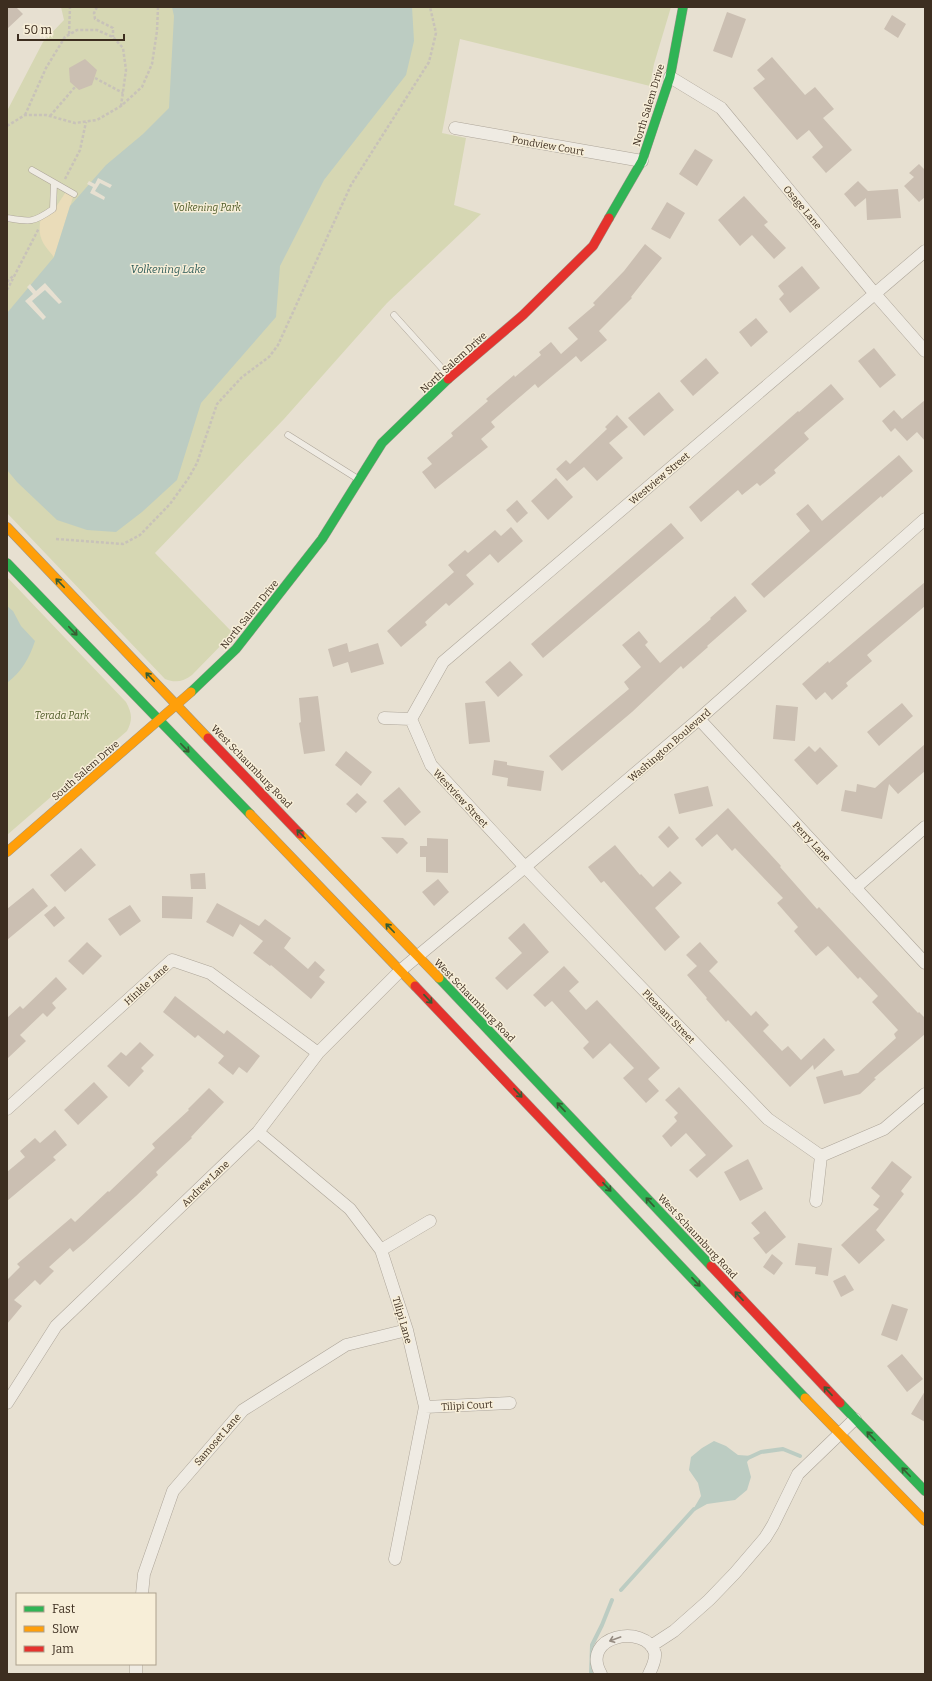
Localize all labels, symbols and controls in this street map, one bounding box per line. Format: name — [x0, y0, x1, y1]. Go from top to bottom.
scale bar — [18, 16, 124, 42]
text: 50 m — [24, 23, 53, 37]
street label: North Salem Drive — [631, 63, 667, 148]
street label: Pondview Court — [511, 134, 585, 158]
street label: Osage Lane — [781, 183, 824, 232]
park label: Volkening Park — [173, 202, 242, 214]
water label: Volkening Lake — [130, 263, 206, 276]
street label: North Salem Drive — [418, 330, 489, 396]
street label: Westview Street — [627, 450, 693, 507]
one-way arrow — [55, 578, 65, 588]
street label: North Salem Drive — [218, 578, 281, 652]
one-way arrow — [68, 626, 78, 636]
one-way arrow — [145, 672, 155, 682]
street label: Washington Boulevard — [626, 707, 713, 785]
park label: Terada Park — [35, 710, 90, 722]
street label: West Schaumburg Road — [208, 723, 294, 811]
street label: South Salem Drive — [50, 738, 122, 803]
one-way arrow — [180, 743, 190, 753]
street label: Westview Street — [430, 767, 490, 830]
street label: Perry Lane — [790, 819, 833, 864]
one-way arrow — [296, 829, 306, 839]
one-way arrow — [386, 923, 395, 933]
street label: West Schaumburg Road — [431, 957, 517, 1045]
street label: Hinkle Lane — [122, 962, 171, 1008]
street label: Pleasant Street — [640, 987, 697, 1046]
one-way arrow — [423, 994, 432, 1004]
one-way arrow — [513, 1087, 522, 1098]
one-way arrow — [556, 1102, 566, 1112]
street label: Andrew Lane — [179, 1158, 232, 1209]
one-way arrow — [602, 1182, 611, 1192]
street label: West Schaumburg Road — [655, 1192, 740, 1281]
one-way arrow — [645, 1197, 655, 1207]
one-way arrow — [691, 1277, 700, 1287]
one-way arrow — [735, 1292, 744, 1302]
street label: Tilipi Lane — [390, 1296, 414, 1345]
one-way arrow — [823, 1386, 833, 1396]
street label: Tilipi Court — [441, 1399, 493, 1413]
street label: Samoset Lane — [192, 1411, 244, 1468]
one-way arrow — [866, 1431, 876, 1441]
one-way arrow — [901, 1467, 911, 1477]
legend — [16, 1593, 156, 1665]
text: Fast — [52, 1602, 76, 1616]
text: Slow — [52, 1622, 79, 1636]
one-way arrow — [609, 1635, 621, 1643]
text: Jam — [51, 1642, 74, 1656]

